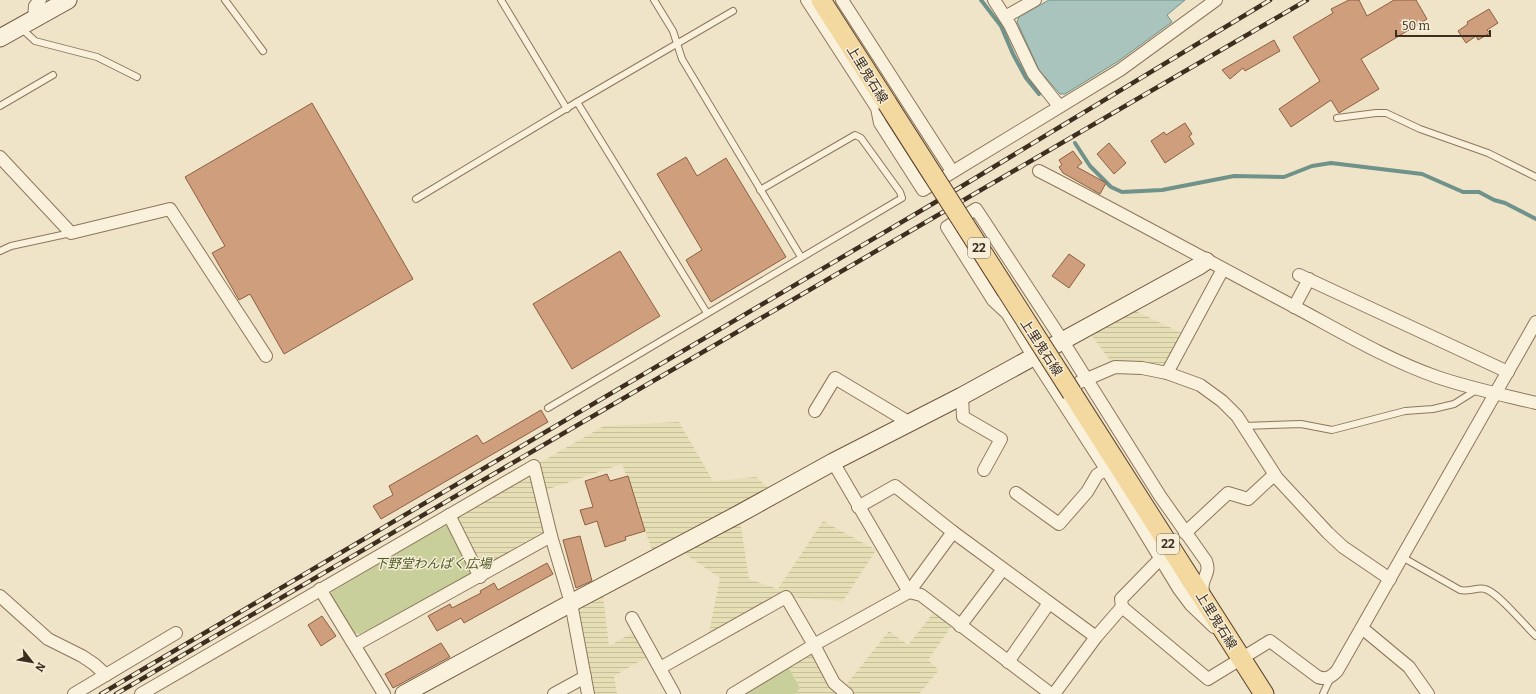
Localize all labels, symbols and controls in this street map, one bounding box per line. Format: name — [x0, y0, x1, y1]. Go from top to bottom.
scale bar — [1396, 12, 1490, 38]
text: 50 m — [1402, 19, 1431, 33]
street label: 上里鬼石線 — [844, 43, 891, 106]
road number: 22 — [968, 238, 990, 258]
street label: 上里鬼石線 — [1018, 316, 1066, 379]
road number: 22 — [1157, 534, 1179, 554]
park label: 下野堂わんぱく広場 — [374, 556, 493, 571]
street label: 上里鬼石線 — [1193, 589, 1240, 652]
north arrow — [12, 642, 52, 682]
text: N — [32, 660, 48, 674]

